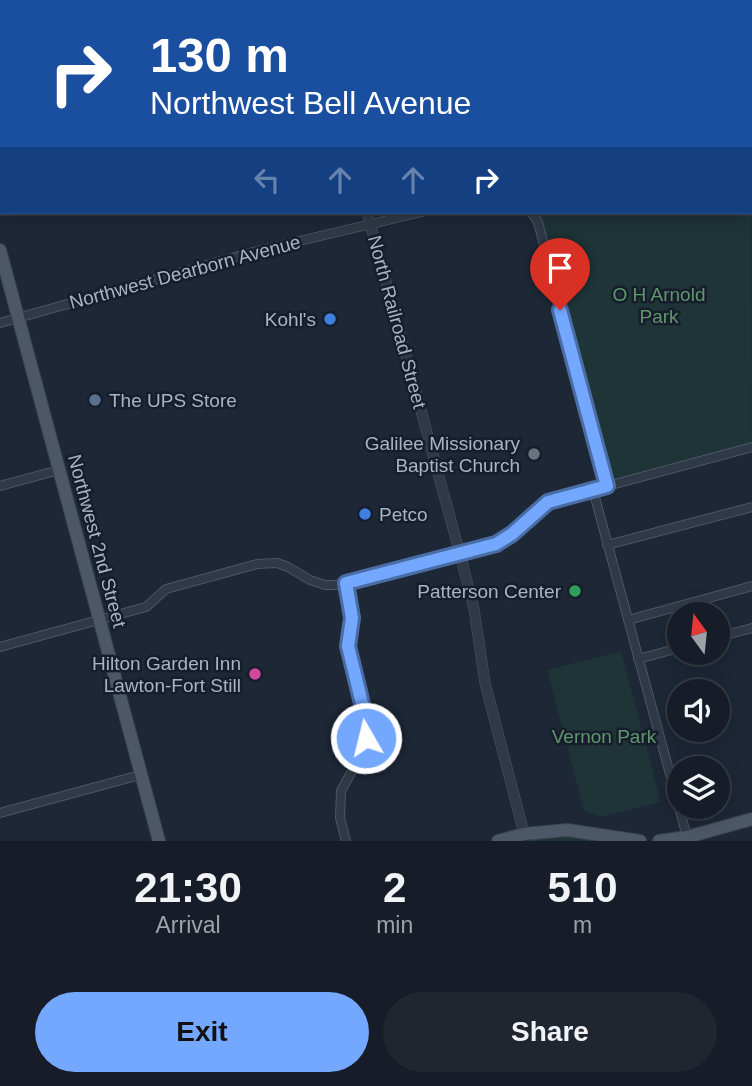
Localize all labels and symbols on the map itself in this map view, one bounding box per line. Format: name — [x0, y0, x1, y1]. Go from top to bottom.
street label: Northwest Dearborn Avenue — [67, 231, 303, 313]
street label: North Railroad Street — [364, 233, 430, 412]
pin — [530, 238, 590, 310]
park label: O H Arnold Park — [613, 284, 705, 327]
place label: Kohl's — [265, 309, 316, 330]
marker: Kohl's — [322, 311, 338, 327]
place label: The UPS Store — [109, 390, 237, 411]
marker: The UPS Store — [87, 392, 103, 408]
place label: Galilee Missionary Baptist Church — [365, 433, 520, 476]
marker: Galilee Missionary Baptist Church — [526, 446, 542, 462]
street label: Northwest 2nd Street — [64, 452, 130, 631]
place label: Petco — [379, 504, 428, 525]
marker: Petco — [357, 506, 373, 522]
place label: Patterson Center — [417, 581, 562, 602]
marker: Patterson Center — [567, 583, 583, 599]
north arrow — [667, 602, 730, 665]
place label: Hilton Garden Inn Lawton-Fort Still — [92, 653, 241, 696]
marker: Hilton Garden Inn Lawton-Fort Still — [247, 666, 263, 682]
position arrow — [329, 701, 403, 775]
park label: Vernon Park — [552, 726, 657, 747]

